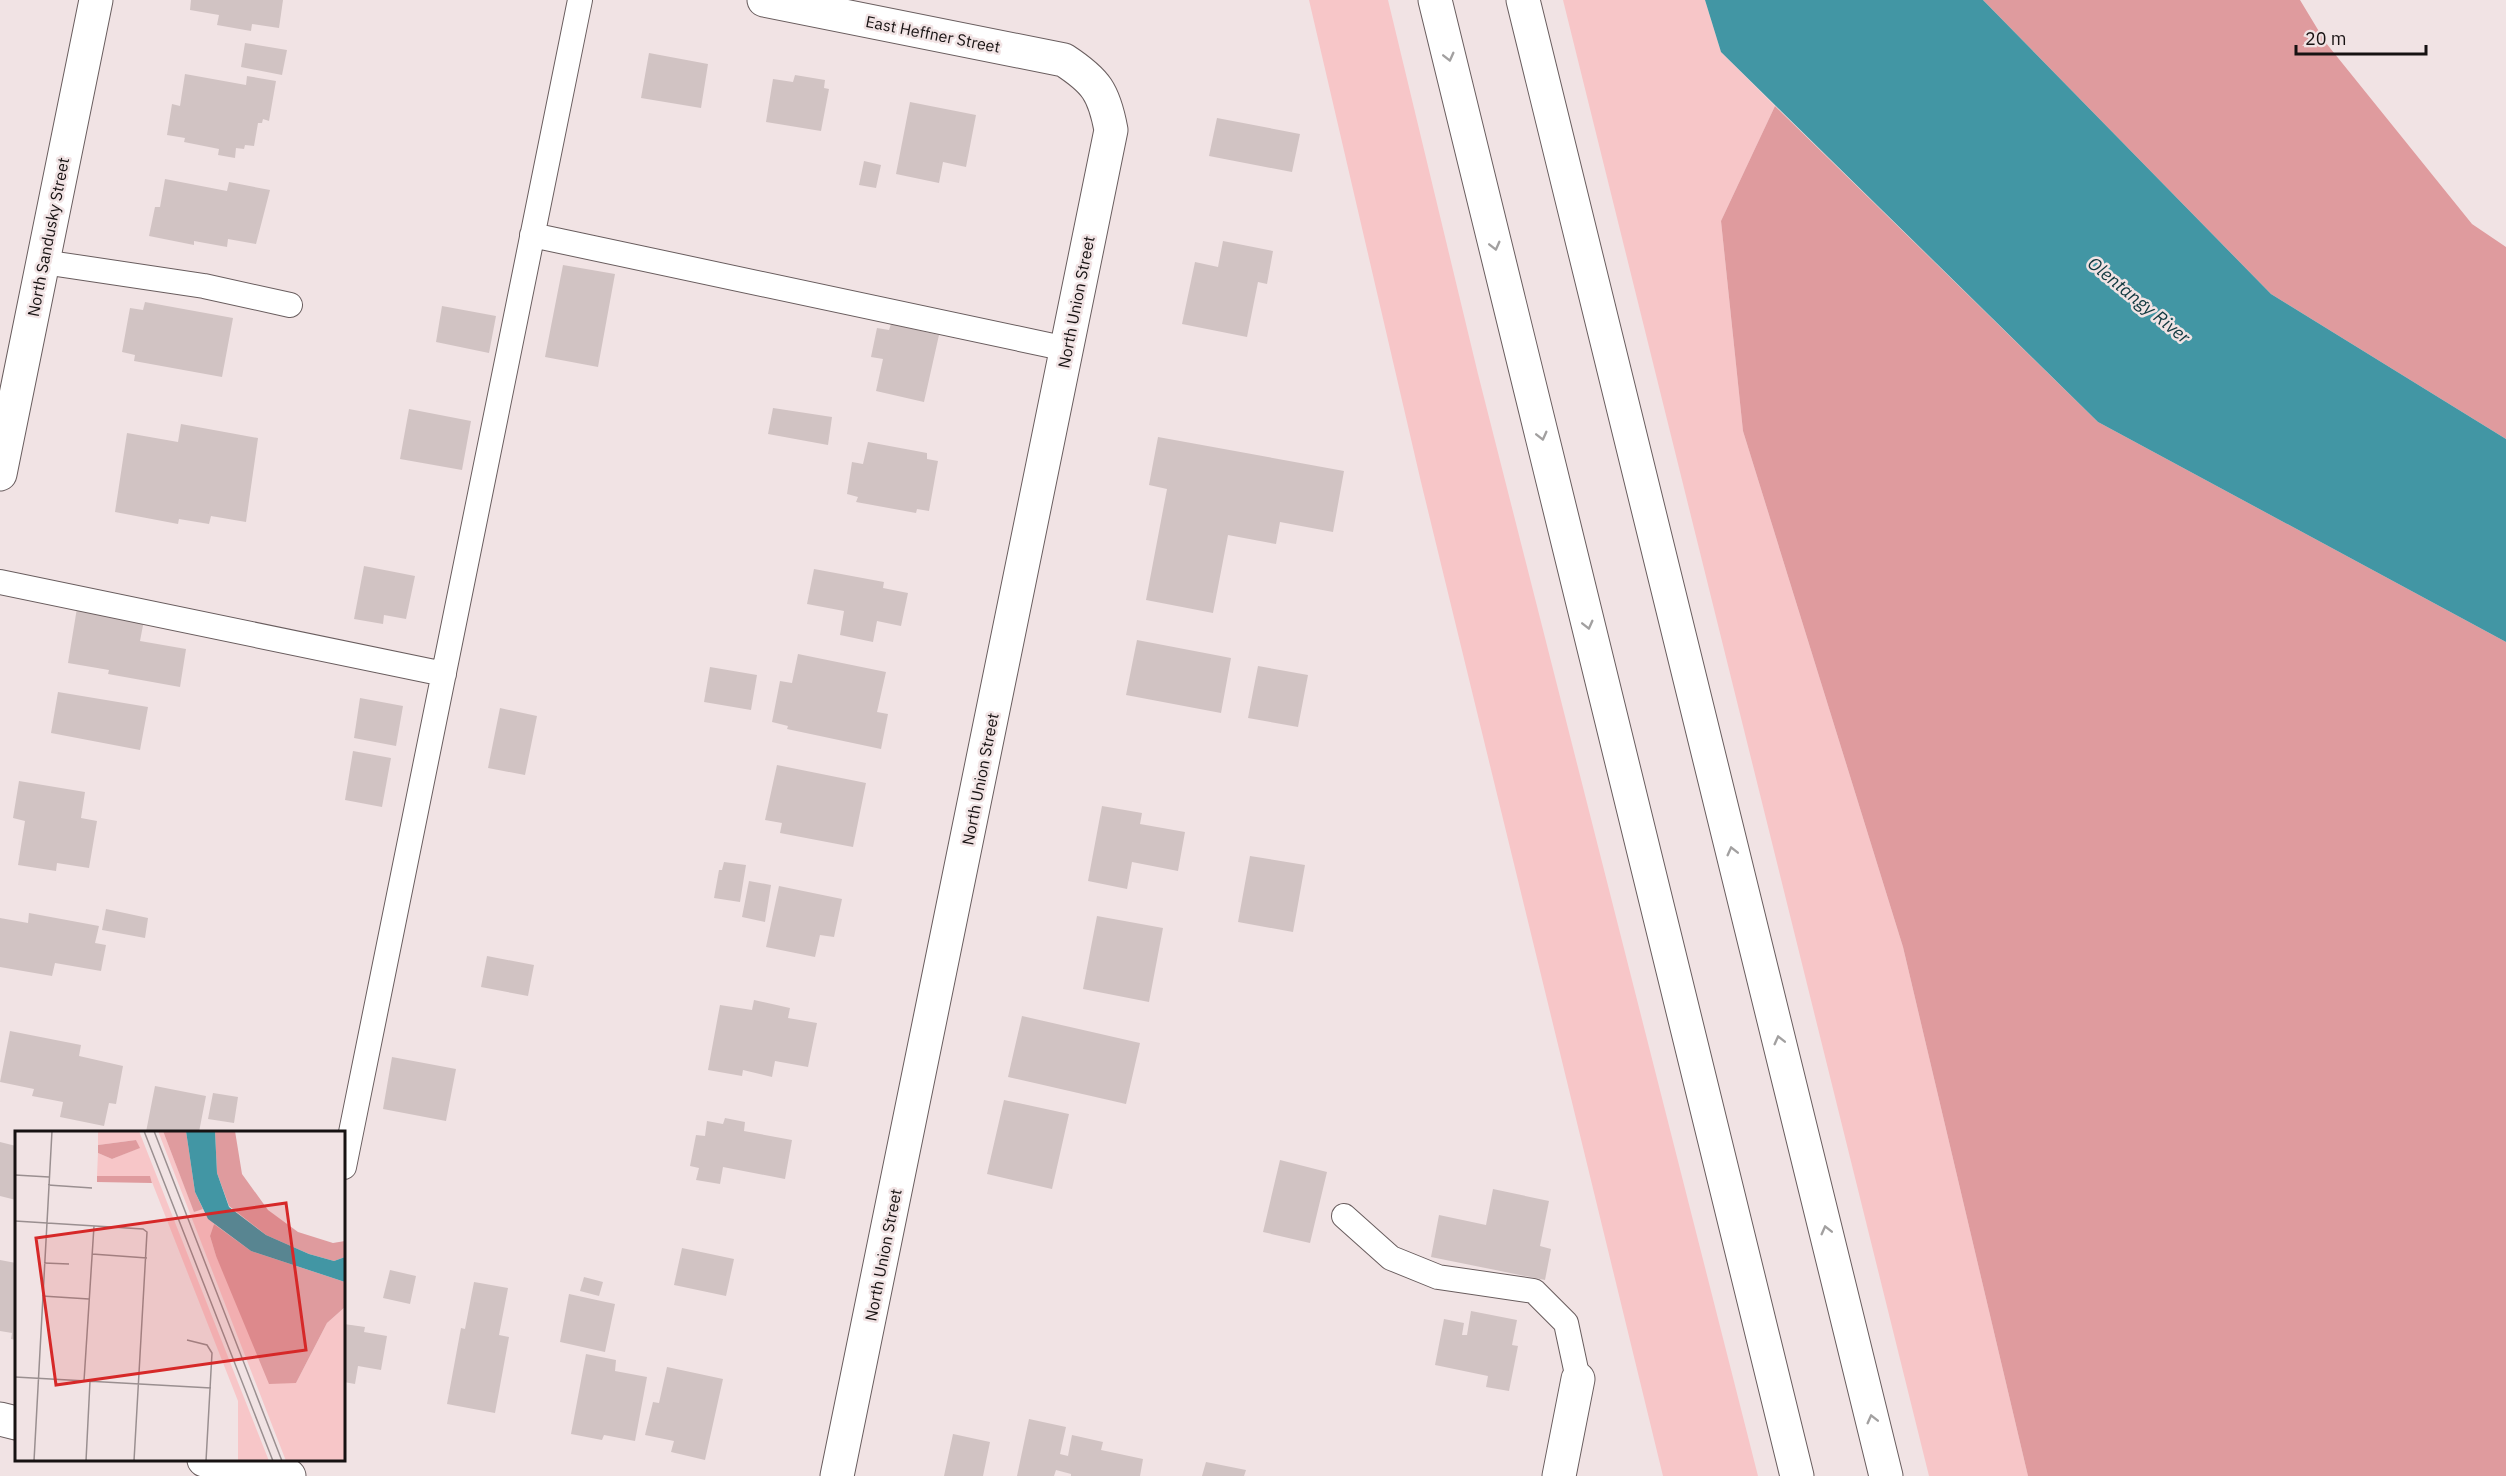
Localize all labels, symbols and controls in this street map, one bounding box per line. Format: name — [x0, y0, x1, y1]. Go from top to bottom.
street label: East Heffner Street — [864, 11, 1002, 57]
scale bar — [2296, 18, 2426, 56]
text: 20 m — [2305, 27, 2347, 50]
one-way arrow — [1441, 52, 1454, 62]
street label: North Sandusky Street — [23, 156, 73, 318]
street label: North Union Street — [1053, 234, 1099, 370]
one-way arrow — [1488, 241, 1501, 251]
water label: Olentangy River — [2083, 252, 2195, 349]
one-way arrow — [1534, 430, 1547, 440]
one-way arrow — [1581, 620, 1594, 630]
street label: North Union Street — [957, 711, 1003, 847]
one-way arrow — [1727, 846, 1740, 856]
one-way arrow — [1773, 1036, 1786, 1046]
inset map — [15, 1131, 345, 1461]
street label: North Union Street — [860, 1187, 906, 1323]
one-way arrow — [1820, 1225, 1833, 1235]
one-way arrow — [1867, 1414, 1880, 1424]

